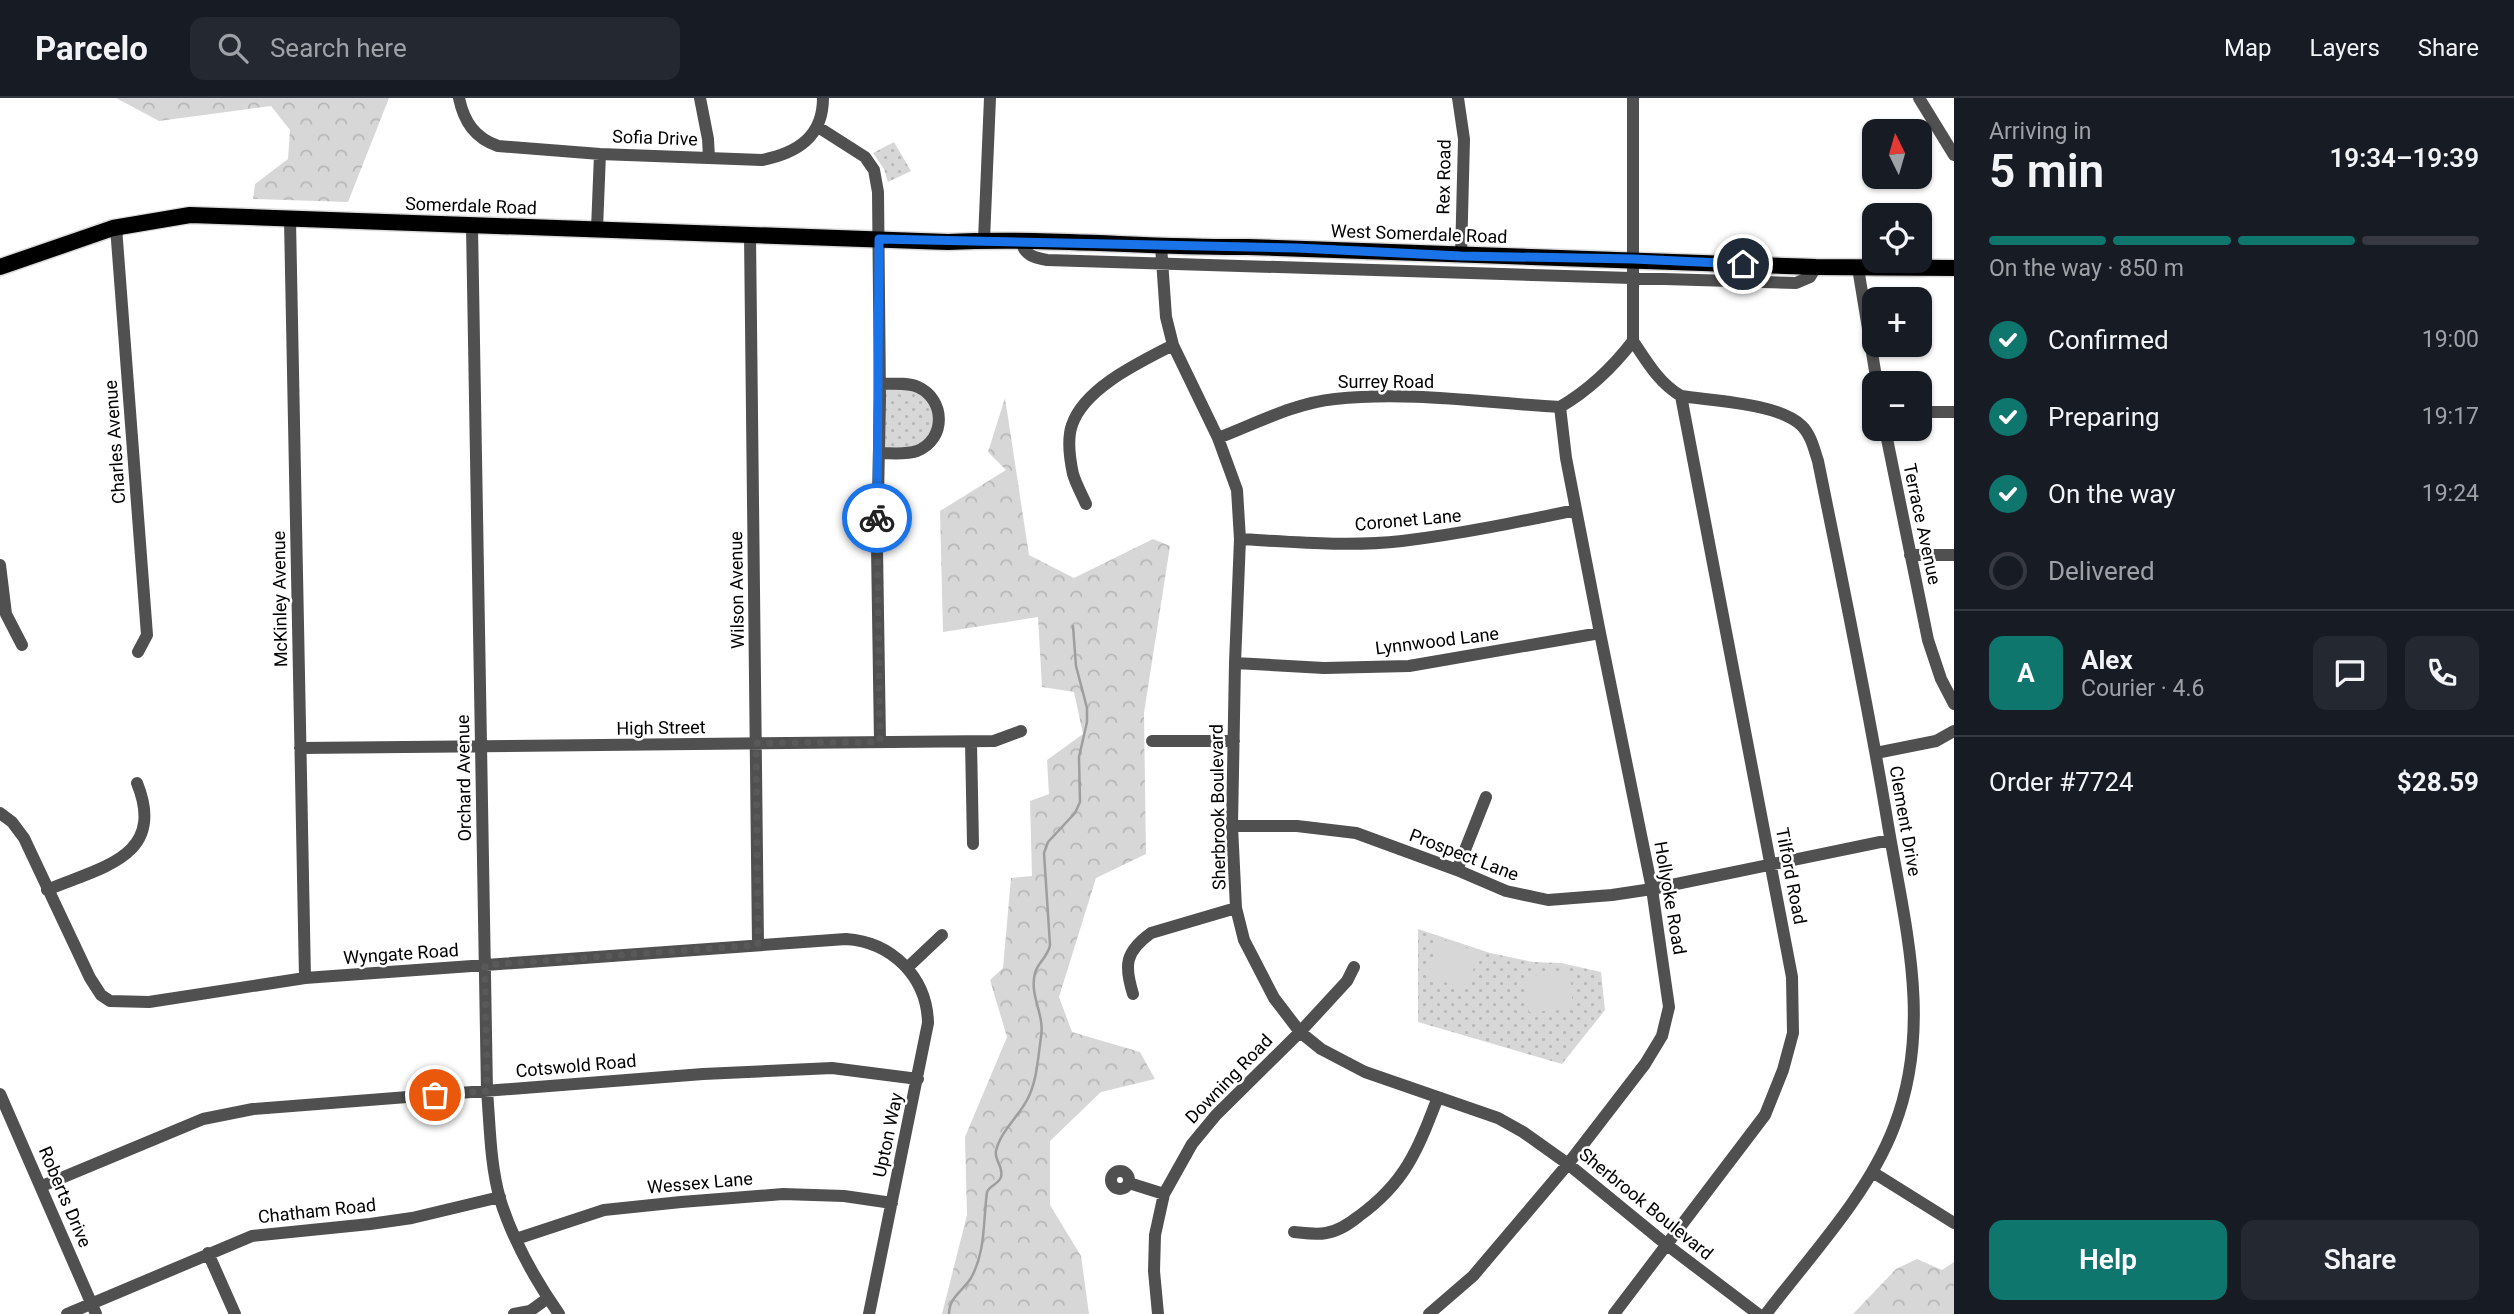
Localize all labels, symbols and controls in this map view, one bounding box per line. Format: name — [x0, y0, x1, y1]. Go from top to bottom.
search box — [190, 17, 680, 80]
text: Parcelo — [35, 29, 148, 68]
icon: search — [214, 29, 252, 67]
text: Search here — [270, 33, 407, 63]
text: Map — [2224, 34, 2272, 62]
text: Layers — [2310, 34, 2380, 62]
text: Share — [2418, 34, 2479, 62]
text: Arriving in — [1989, 118, 2092, 145]
north arrow — [1862, 119, 1932, 189]
map controls — [1862, 119, 1932, 441]
street label: Sofia Drive — [612, 126, 698, 149]
street label: Rex Road — [1432, 139, 1455, 215]
text: 19:34–19:39 — [2329, 143, 2479, 173]
text: 5 min — [1989, 144, 2104, 198]
street label: Somerdale Road — [405, 193, 537, 218]
button: locate — [1862, 203, 1932, 273]
street label: West Somerdale Road — [1330, 220, 1508, 247]
pin — [1713, 234, 1773, 294]
icon: home — [1724, 245, 1762, 283]
text: On the way · 850 m — [1989, 255, 2184, 282]
button: + — [1862, 287, 1932, 357]
icon: check — [1989, 321, 2027, 359]
text: Confirmed — [2048, 325, 2169, 355]
text: 19:00 — [2422, 326, 2479, 353]
street label: Surrey Road — [1338, 371, 1434, 392]
button: − — [1862, 371, 1932, 441]
street label: Charles Avenue — [100, 379, 129, 505]
icon: check — [1989, 398, 2027, 436]
text: Preparing — [2048, 402, 2160, 432]
text: 19:17 — [2422, 403, 2479, 430]
street label: Terrace Avenue — [1899, 461, 1946, 586]
icon: check — [1989, 475, 2027, 513]
text: On the way — [2048, 479, 2176, 509]
text: 19:24 — [2422, 480, 2479, 507]
courier — [842, 483, 912, 553]
icon: bike — [858, 499, 896, 537]
street label: Coronet Lane — [1354, 504, 1462, 535]
street label: McKinley Avenue — [268, 531, 291, 667]
street label: Wilson Avenue — [725, 531, 748, 649]
text: Delivered — [2048, 556, 2155, 586]
street label: Lynnwood Lane — [1374, 622, 1500, 659]
button: chat — [2313, 636, 2387, 710]
button: phone — [2405, 636, 2479, 710]
text: Alex — [2081, 645, 2133, 675]
text: A — [2017, 658, 2035, 688]
text: Courier · 4.6 — [2081, 675, 2204, 702]
street label: Orchard Avenue — [452, 714, 475, 842]
street label: High Street — [616, 716, 706, 739]
street label: Sherbrook Boulevard — [1206, 724, 1229, 890]
street label: Clement Drive — [1885, 764, 1926, 878]
text: Order #7724 — [1989, 767, 2134, 797]
text: $28.59 — [2397, 767, 2479, 797]
street label: Prospect Lane — [1407, 824, 1522, 885]
street label: Tilford Road — [1772, 826, 1811, 926]
street label: Hollyoke Road — [1650, 840, 1691, 956]
street label: Wyngate Road — [343, 939, 459, 968]
street label: Downing Road — [1181, 1030, 1276, 1128]
street label: Cotswold Road — [515, 1050, 637, 1081]
pin — [405, 1065, 465, 1125]
icon: bag — [416, 1076, 454, 1114]
street label: Upton Way — [868, 1090, 907, 1179]
street label: Roberts Drive — [35, 1143, 96, 1250]
street label: Sherbrook Boulevard — [1575, 1143, 1717, 1264]
street label: Wessex Lane — [646, 1167, 754, 1198]
street label: Chatham Road — [257, 1194, 377, 1227]
button: Help — [1989, 1220, 2227, 1300]
button: Share — [2241, 1220, 2479, 1300]

